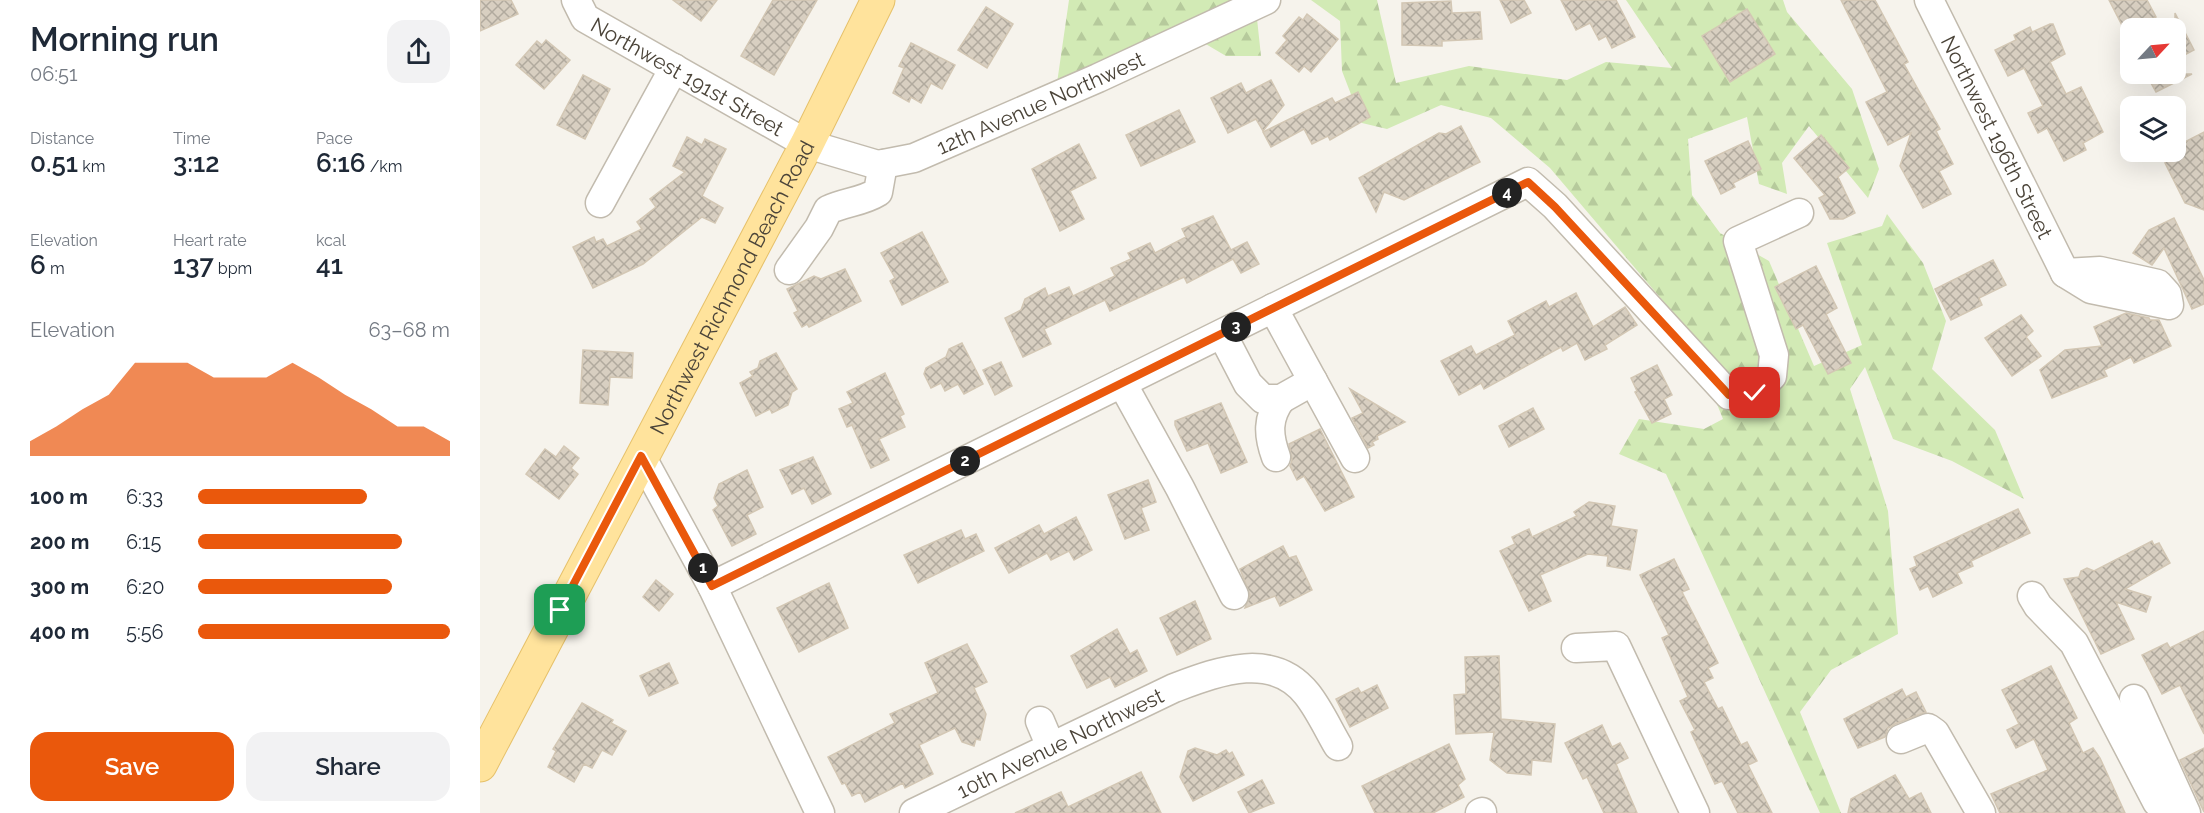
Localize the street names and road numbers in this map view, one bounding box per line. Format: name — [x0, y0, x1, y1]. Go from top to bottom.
street label: Northwest 191st Street — [587, 12, 788, 141]
street label: Northwest 196th Street — [1936, 31, 2058, 243]
street label: 12th Avenue Northwest — [933, 46, 1148, 159]
street label: Northwest Richmond Beach Road — [644, 136, 819, 438]
street label: 10th Avenue Northwest — [953, 683, 1167, 803]

